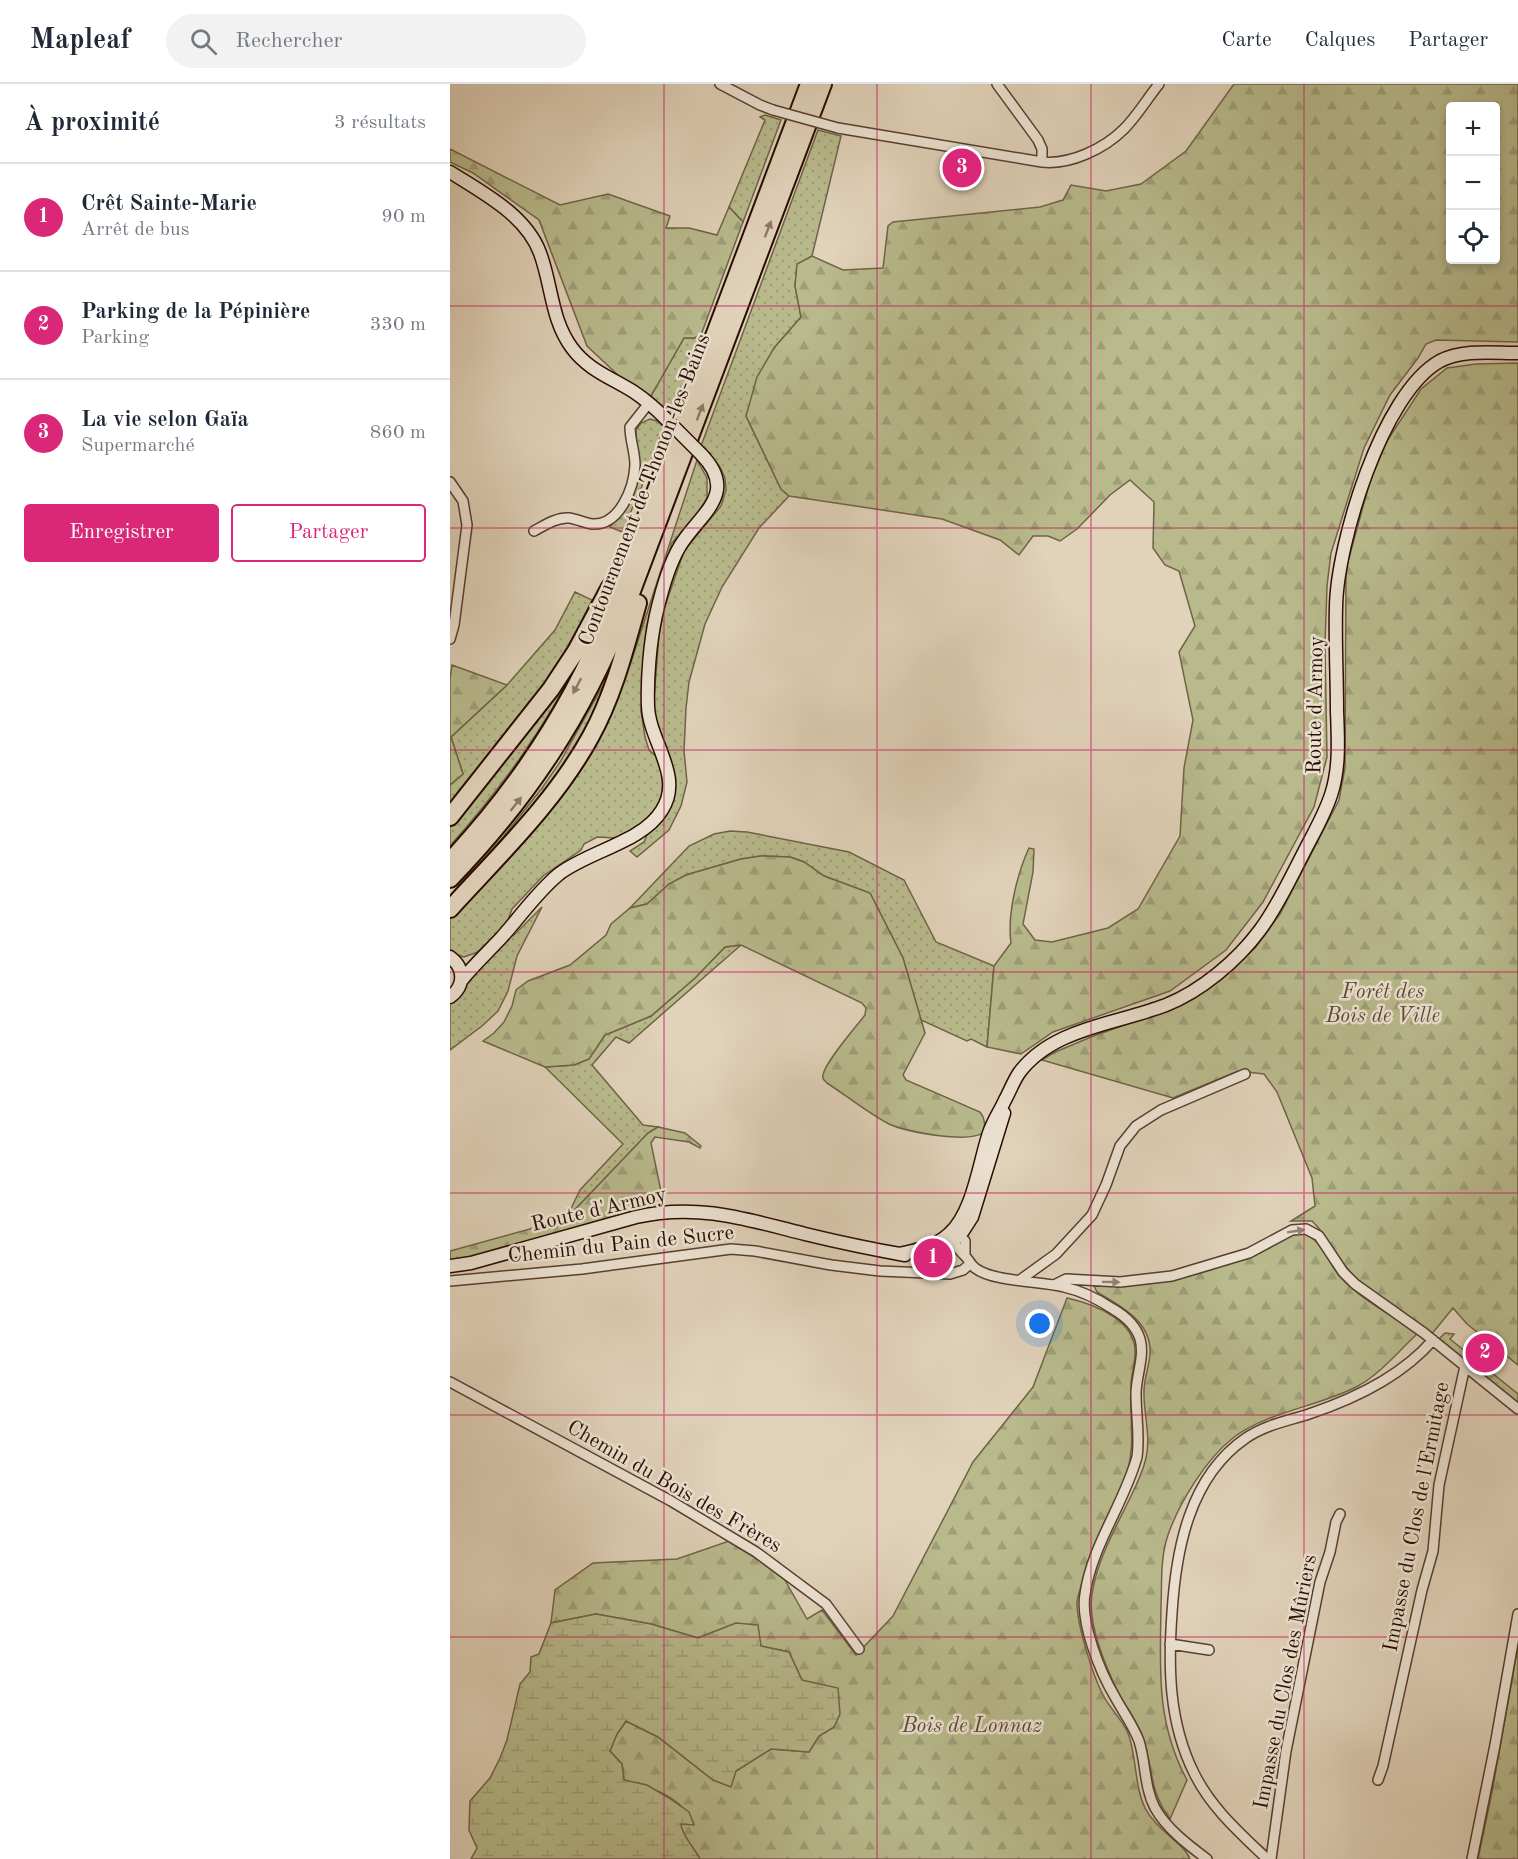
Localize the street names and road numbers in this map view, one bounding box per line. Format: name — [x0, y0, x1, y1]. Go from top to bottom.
street label: Contournement de Thonon-les-Bains — [576, 331, 714, 649]
street label: Route d'Armoy — [1304, 636, 1328, 774]
street label: Route d'Armoy — [529, 1184, 669, 1236]
street label: Chemin du Pain de Sucre — [507, 1223, 735, 1267]
street label: Impasse du Clos de l'Ermitage — [1380, 1380, 1454, 1654]
street label: Chemin du Bois des Frères — [563, 1417, 785, 1557]
street label: Impasse du Clos des Mûriers — [1251, 1553, 1321, 1811]

